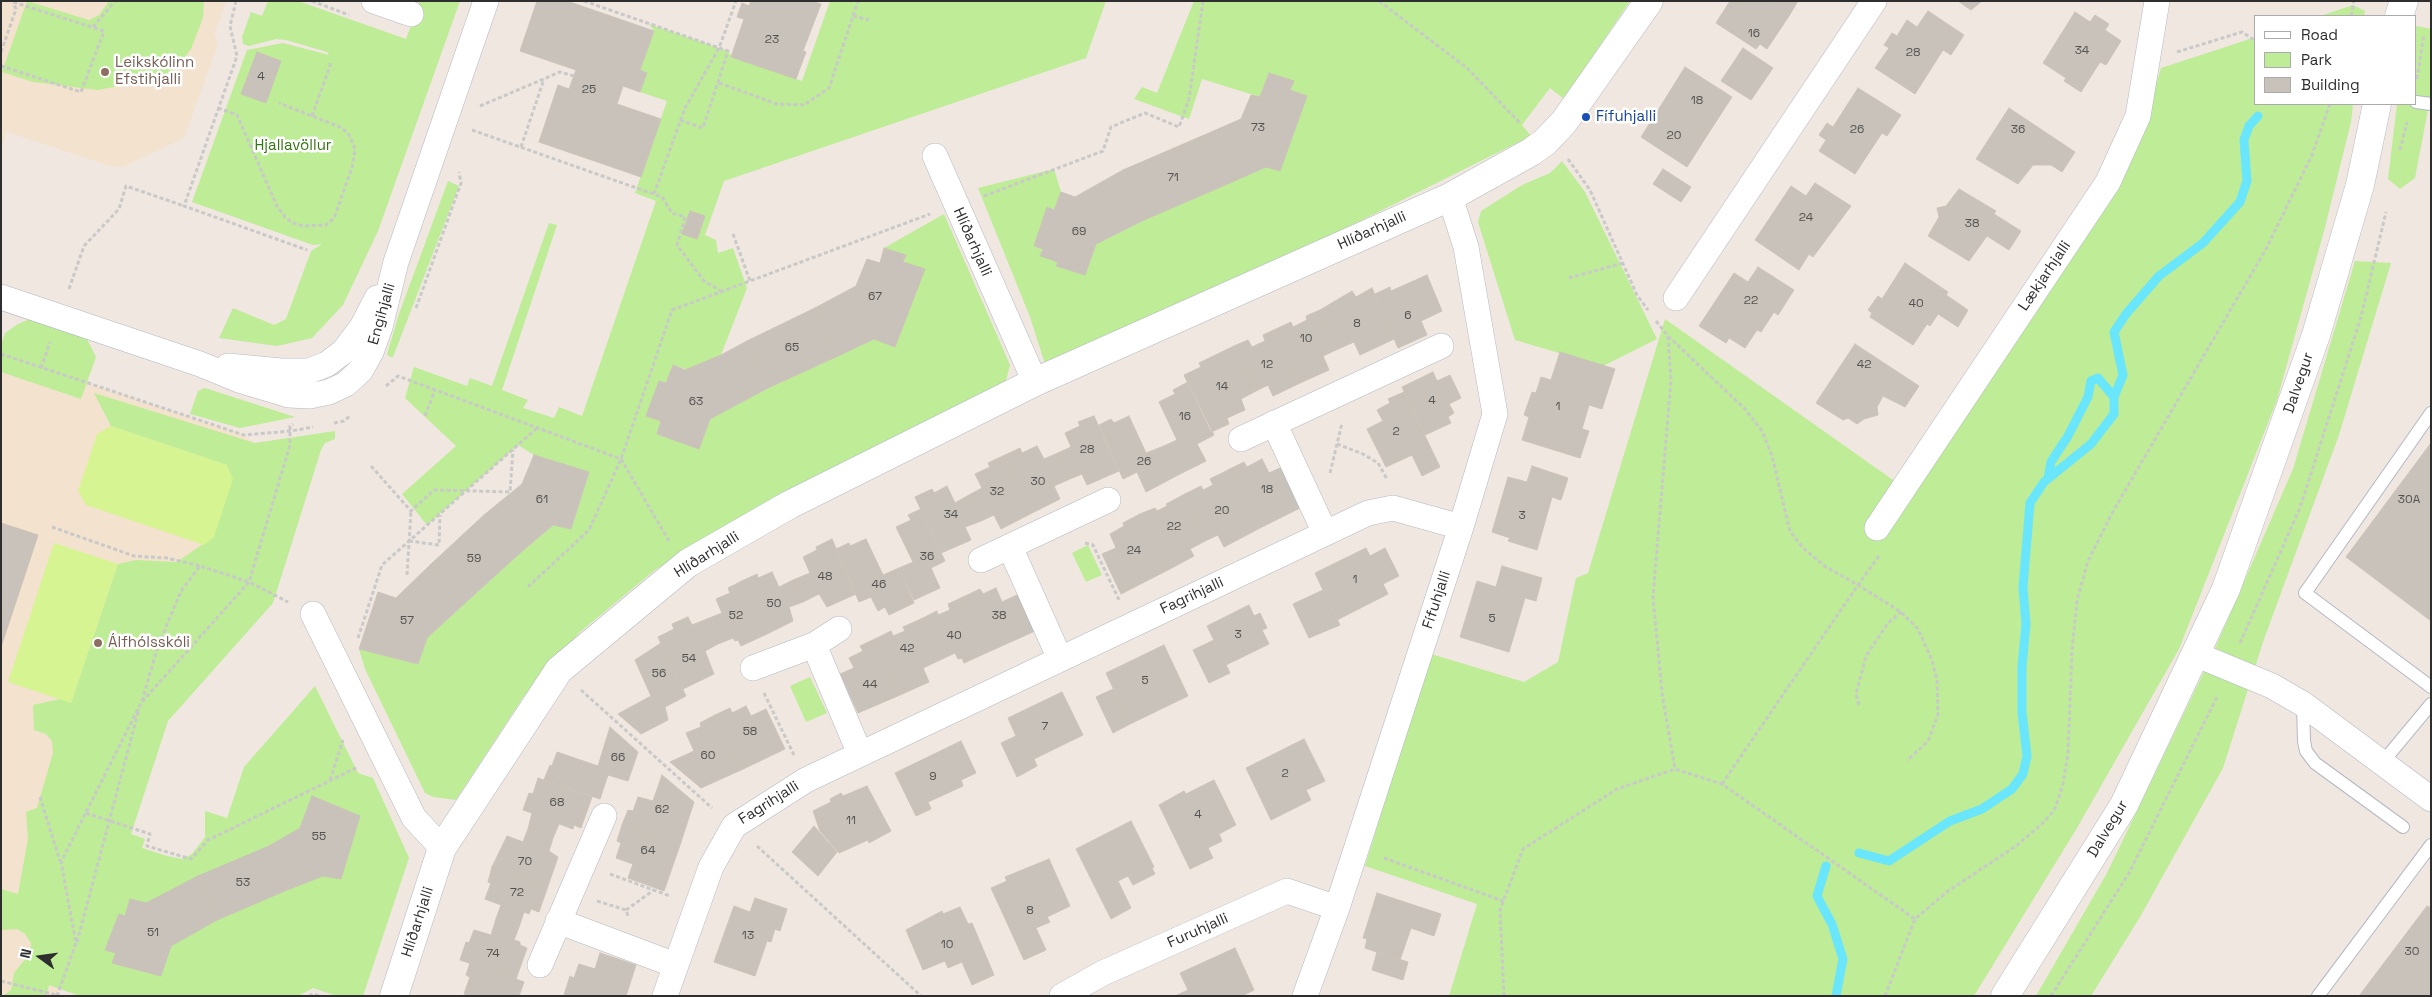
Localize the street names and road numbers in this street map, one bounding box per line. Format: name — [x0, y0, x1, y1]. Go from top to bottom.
street label: Hlíðarhjalli — [949, 205, 995, 279]
street label: Hlíðarhjalli — [1335, 208, 1409, 254]
street label: Lækjarhjalli — [2015, 238, 2075, 314]
street label: Engihjalli — [365, 281, 399, 347]
street label: Dalvegur — [2280, 350, 2318, 416]
street label: Hlíðarhjalli — [671, 528, 743, 582]
street label: Fífuhjalli — [1419, 569, 1455, 631]
street label: Fagrihjalli — [1157, 573, 1227, 619]
street label: Fagrihjalli — [735, 777, 803, 829]
street label: Dalvegur — [2084, 797, 2132, 861]
street label: Hlíðarhjalli — [398, 884, 438, 960]
street label: Furuhjalli — [1165, 910, 1231, 952]

